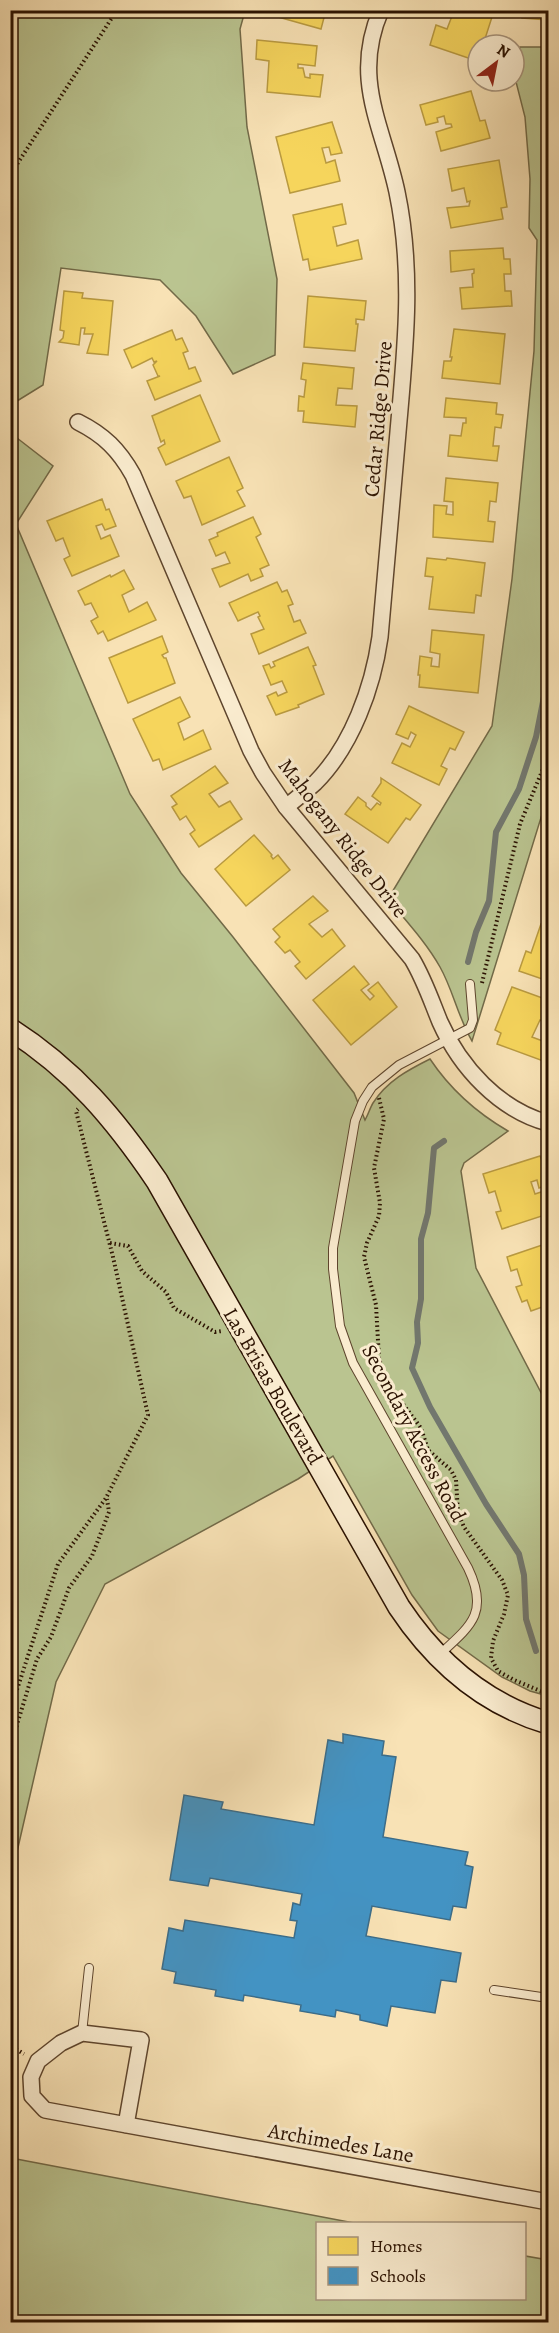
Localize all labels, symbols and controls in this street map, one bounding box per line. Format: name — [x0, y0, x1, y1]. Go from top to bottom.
north arrow — [466, 33, 526, 93]
text: N — [493, 39, 514, 64]
street label: Cedar Ridge Drive — [357, 340, 399, 498]
street label: Mahogany Ridge Drive — [272, 753, 414, 923]
street label: Las Brisas Boulevard — [217, 1302, 330, 1470]
street label: Secondary Access Road — [355, 1339, 473, 1527]
street label: Archimedes Lane — [265, 2116, 416, 2170]
legend — [316, 2222, 526, 2300]
text: Homes — [370, 2234, 422, 2258]
text: Schools — [370, 2264, 426, 2288]

